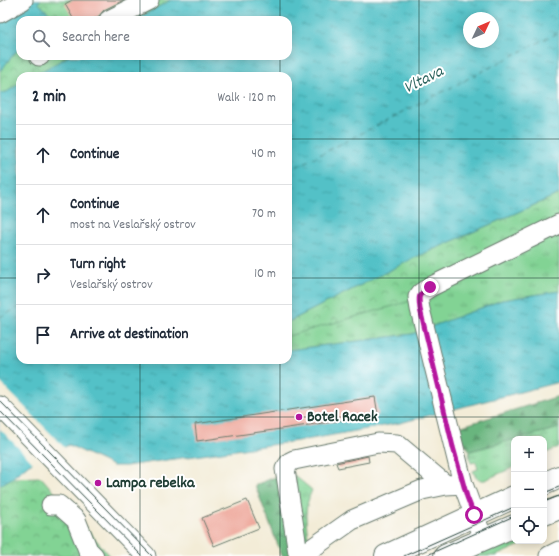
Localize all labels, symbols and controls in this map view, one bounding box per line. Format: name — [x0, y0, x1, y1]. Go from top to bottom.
north arrow — [463, 12, 499, 48]
search box — [16, 16, 292, 60]
icon: search — [30, 27, 52, 49]
text: Search here — [62, 27, 130, 49]
water label: Vltava — [400, 60, 449, 101]
text: 2 min — [32, 86, 66, 110]
text: Walk · 120 m — [218, 89, 276, 108]
icon: ahead — [32, 144, 54, 166]
text: Continue — [70, 144, 119, 166]
text: 40 m — [252, 145, 276, 164]
text: Continue — [70, 194, 119, 216]
icon: ahead — [32, 204, 54, 226]
text: 70 m — [252, 205, 276, 224]
text: most na Veslařský ostrov — [70, 216, 196, 235]
text: Turn right — [70, 254, 126, 276]
icon: right — [32, 264, 54, 286]
text: 10 m — [254, 265, 276, 284]
text: Veslařský ostrov — [70, 276, 153, 295]
route end — [421, 278, 439, 296]
icon: arrive — [32, 324, 54, 346]
text: Arrive at destination — [70, 324, 188, 346]
place label: Botel Racek — [307, 406, 378, 429]
marker: Botel Racek — [294, 412, 304, 422]
map controls — [511, 436, 547, 544]
button: + — [511, 436, 547, 472]
place label: Lampa rebelka — [106, 472, 196, 495]
button: − — [511, 472, 547, 508]
marker: Lampa rebelka — [93, 478, 103, 488]
route start — [465, 506, 483, 524]
button: locate — [511, 508, 547, 544]

